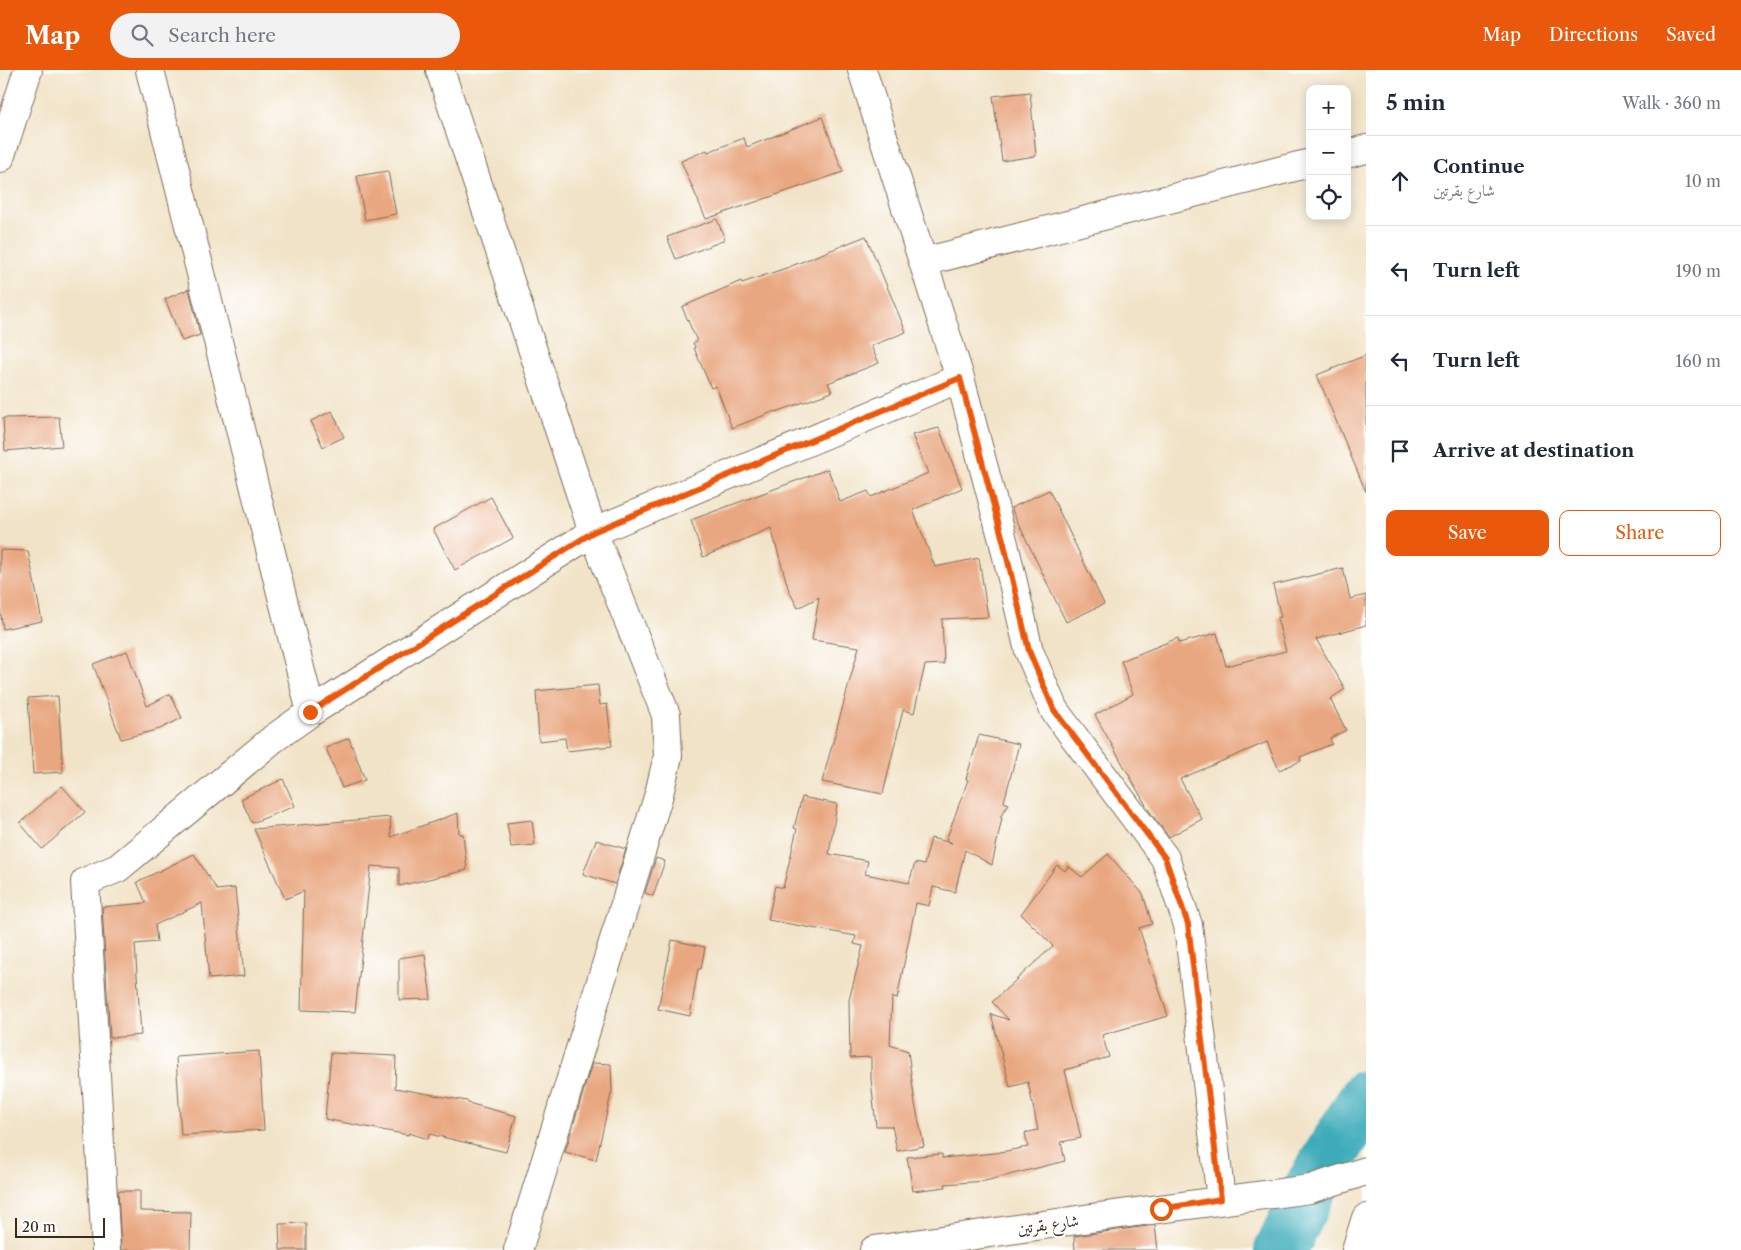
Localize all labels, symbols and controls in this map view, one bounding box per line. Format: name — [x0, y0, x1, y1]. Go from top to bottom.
search box — [110, 13, 460, 58]
text: Map — [25, 21, 80, 50]
icon: search — [128, 21, 156, 49]
text: Search here — [168, 24, 276, 47]
text: Map — [1482, 24, 1521, 46]
text: Directions — [1549, 24, 1638, 46]
text: Saved — [1666, 24, 1716, 46]
map controls — [1306, 85, 1351, 220]
button: + — [1306, 85, 1351, 130]
text: 5 min — [1386, 90, 1446, 115]
text: Walk · 360 m — [1622, 93, 1721, 113]
button: − — [1306, 130, 1351, 175]
text: Continue — [1433, 155, 1525, 178]
icon: ahead — [1386, 167, 1414, 195]
text: 10 m — [1685, 171, 1721, 191]
button: locate — [1306, 175, 1351, 220]
text: شارع بقرتين — [1433, 180, 1495, 200]
icon: left — [1386, 257, 1414, 285]
text: Turn left — [1433, 259, 1520, 282]
text: 190 m — [1676, 261, 1721, 281]
icon: left — [1386, 347, 1414, 375]
text: Turn left — [1433, 349, 1520, 372]
text: 160 m — [1676, 351, 1721, 371]
icon: arrive — [1386, 437, 1414, 465]
text: Arrive at destination — [1433, 439, 1634, 462]
button: Save — [1386, 510, 1549, 556]
button: Share — [1559, 510, 1721, 556]
route end — [299, 701, 322, 724]
route start — [1150, 1198, 1173, 1221]
street label: شارع بقرتين — [1016, 1210, 1081, 1242]
scale bar — [15, 1215, 105, 1238]
text: 20 m — [22, 1218, 56, 1236]

